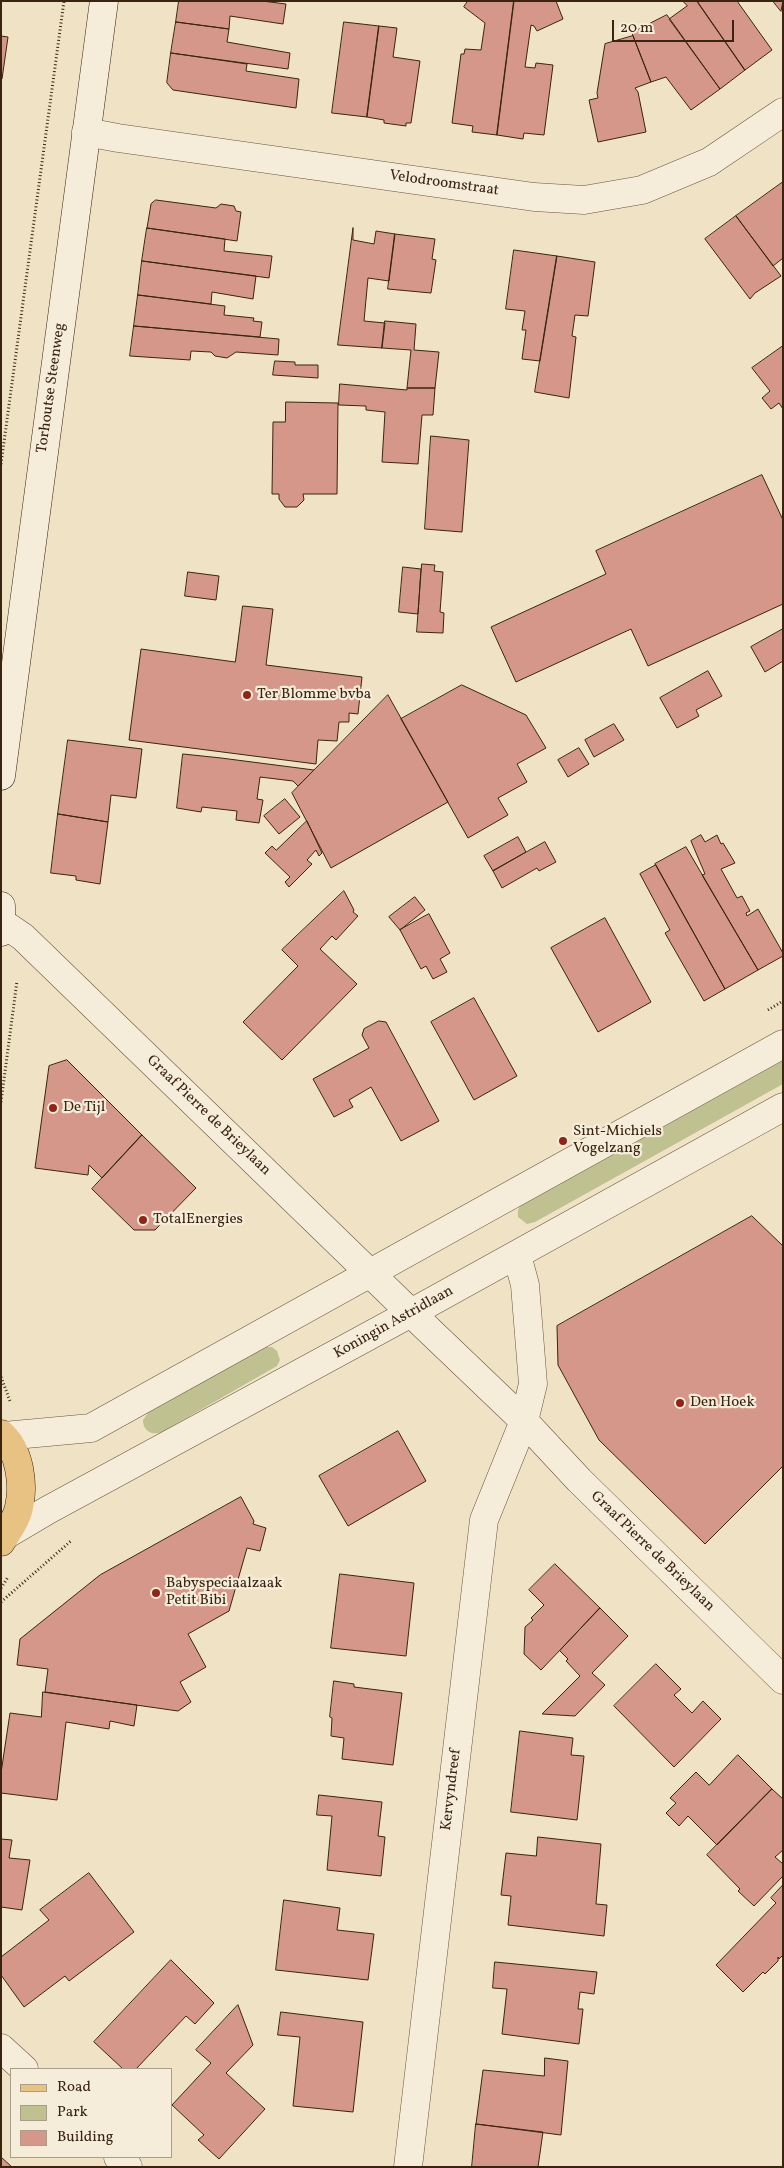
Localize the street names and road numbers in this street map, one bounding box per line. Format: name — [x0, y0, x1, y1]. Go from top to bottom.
street label: Velodroomstraat — [388, 167, 500, 201]
street label: Torhoutse Steenweg — [34, 322, 70, 454]
street label: Graaf Pierre de Brieylaan — [142, 1052, 274, 1180]
street label: Koningin Astridlaan — [331, 1283, 457, 1363]
street label: Graaf Pierre de Brieylaan — [586, 1488, 718, 1616]
street label: Kervyndreef — [438, 1748, 466, 1832]

